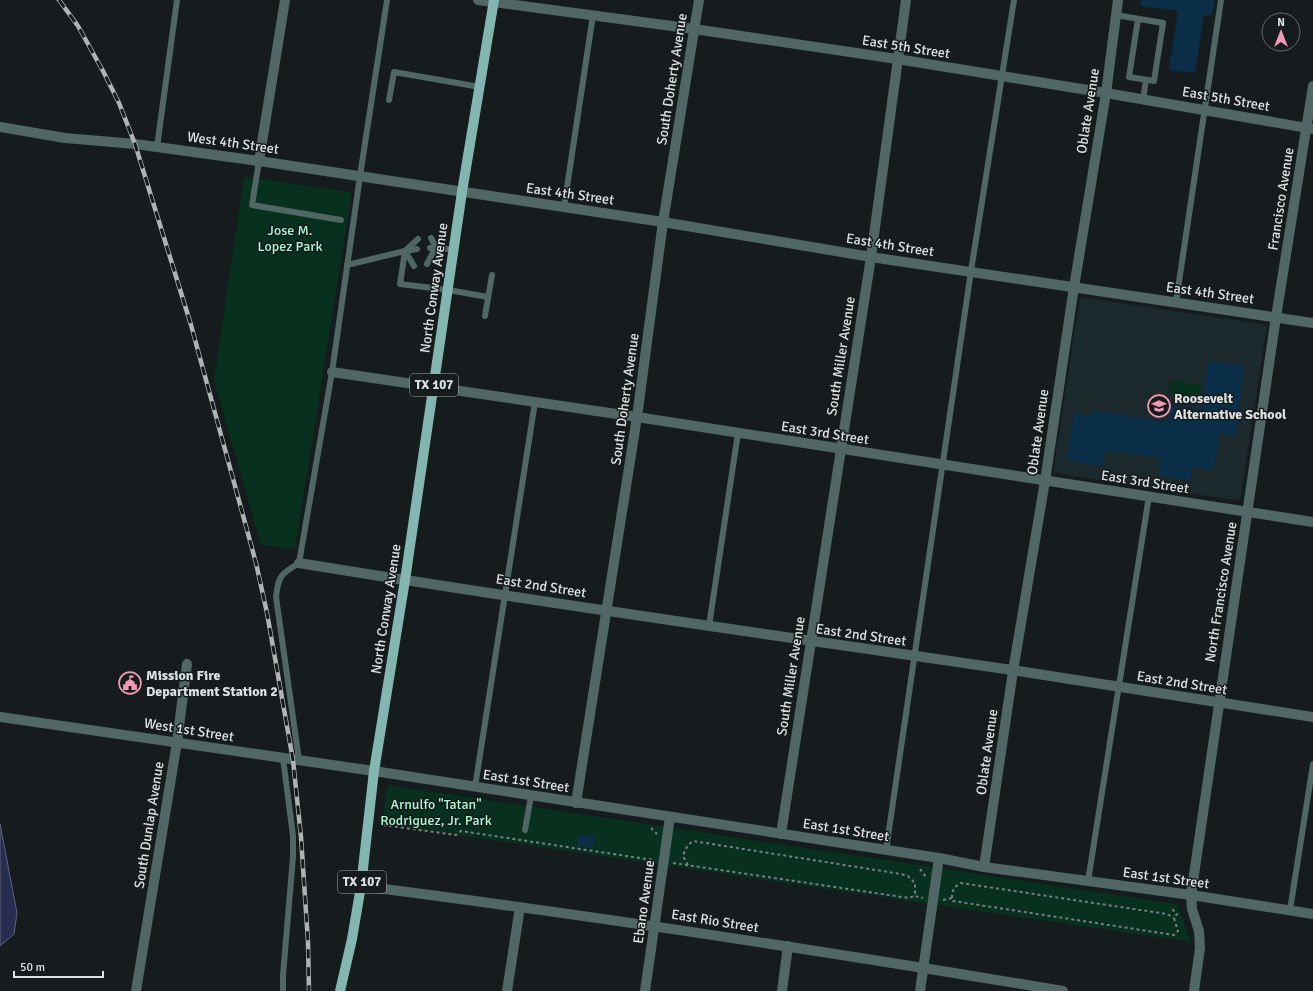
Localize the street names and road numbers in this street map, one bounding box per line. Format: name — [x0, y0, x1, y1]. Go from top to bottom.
street label: South Doherty Avenue — [653, 12, 691, 146]
street label: East 5th Street — [861, 32, 951, 62]
street label: Oblate Avenue — [1073, 67, 1103, 155]
street label: East 5th Street — [1181, 83, 1271, 115]
street label: West 4th Street — [186, 128, 280, 158]
street label: Francisco Avenue — [1264, 146, 1298, 252]
street label: East 4th Street — [525, 179, 615, 209]
street label: North Conway Avenue — [416, 222, 452, 354]
street label: East 4th Street — [845, 230, 935, 260]
street label: East 4th Street — [1165, 278, 1255, 308]
street label: South Miller Avenue — [823, 295, 859, 417]
street label: South Doherty Avenue — [607, 332, 643, 466]
road number: TX 107 — [410, 374, 458, 396]
street label: Oblate Avenue — [1024, 388, 1052, 476]
street label: East 3rd Street — [780, 418, 870, 448]
street label: East 3rd Street — [1100, 467, 1190, 497]
street label: North Francisco Avenue — [1202, 521, 1240, 663]
street label: North Conway Avenue — [367, 543, 405, 675]
street label: East 2nd Street — [495, 570, 587, 602]
street label: South Miller Avenue — [773, 615, 809, 737]
street label: East 2nd Street — [815, 620, 907, 650]
street label: East 2nd Street — [1136, 667, 1228, 699]
street label: Oblate Avenue — [973, 708, 1001, 796]
street label: West 1st Street — [143, 715, 235, 745]
street label: South Dunlap Avenue — [131, 760, 167, 890]
street label: East 1st Street — [482, 766, 570, 796]
street label: East 1st Street — [802, 815, 890, 845]
street label: Ebano Avenue — [630, 859, 658, 945]
street label: East 1st Street — [1122, 864, 1210, 892]
road number: TX 107 — [338, 871, 386, 893]
street label: East Rio Street — [670, 906, 760, 936]

